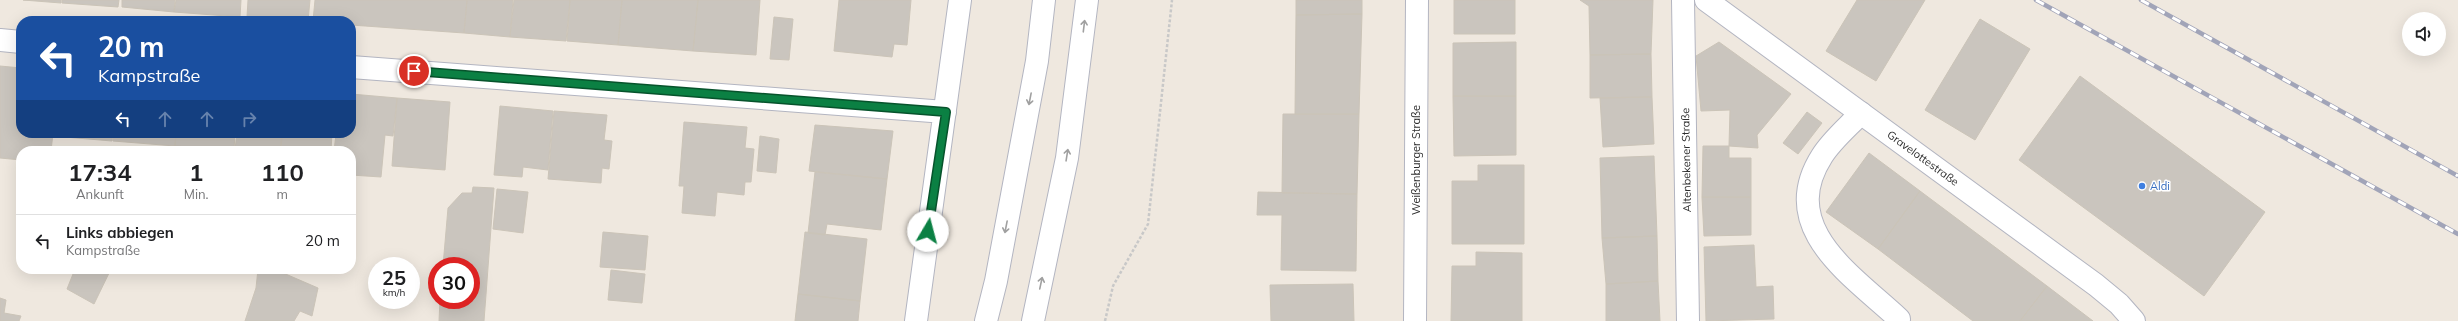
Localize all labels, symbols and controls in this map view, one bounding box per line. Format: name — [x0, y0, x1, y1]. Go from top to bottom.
map controls — [2402, 12, 2446, 56]
button: sound — [2402, 12, 2446, 56]
one-way arrow — [1080, 20, 1088, 33]
text: 20 m — [98, 29, 164, 64]
icon: left — [32, 32, 84, 84]
pin — [397, 54, 431, 88]
icon: arrive — [403, 60, 425, 82]
text: Kampstraße — [98, 64, 200, 87]
one-way arrow — [1026, 92, 1034, 105]
street label: Weißenburger Straße — [1409, 105, 1423, 215]
icon: left — [112, 108, 134, 130]
icon: ahead — [154, 108, 176, 130]
icon: ahead — [196, 108, 218, 130]
icon: right — [238, 108, 260, 130]
street label: Altenbekener Straße — [1678, 108, 1694, 212]
street label: Gravelottestraße — [1884, 127, 1962, 189]
one-way arrow — [1063, 149, 1071, 162]
text: 17:34 — [68, 157, 132, 187]
text: 1 — [189, 157, 203, 187]
text: 110 — [261, 157, 304, 187]
place label: Aldi — [2150, 179, 2170, 193]
marker: Aldi — [2137, 181, 2147, 191]
text: Ankunft — [76, 186, 124, 202]
text: Min. — [184, 186, 209, 202]
text: m — [277, 186, 288, 202]
position arrow — [907, 210, 949, 252]
one-way arrow — [1002, 220, 1010, 233]
text: Links abbiegen — [66, 223, 174, 242]
icon: left — [32, 230, 54, 252]
text: 20 m — [305, 231, 340, 250]
text: Kampstraße — [66, 242, 140, 258]
speed limit sign: 30 — [428, 257, 480, 309]
text: 25 — [382, 265, 406, 290]
one-way arrow — [1038, 277, 1046, 290]
text: km/h — [383, 286, 405, 299]

